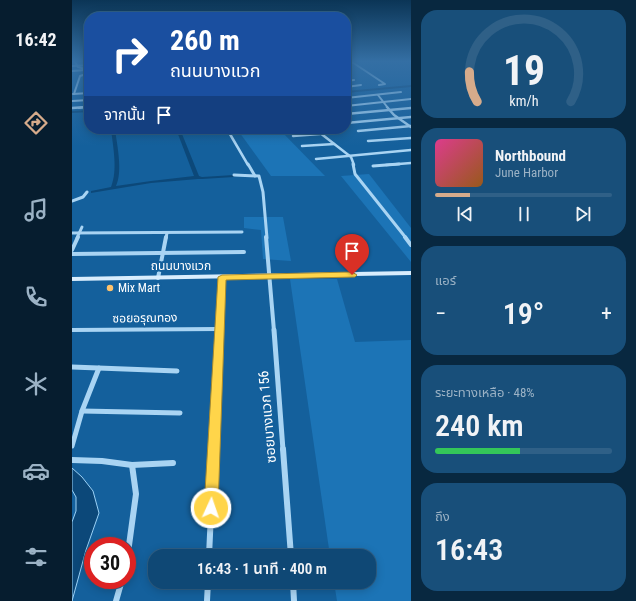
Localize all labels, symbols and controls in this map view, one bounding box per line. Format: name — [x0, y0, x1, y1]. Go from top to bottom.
text: 260 m — [170, 24, 240, 57]
icon: right — [104, 28, 156, 80]
text: 16:42 — [15, 29, 57, 50]
text: 19 — [502, 46, 545, 95]
text: ถนนบางแวก — [170, 60, 260, 81]
text: km/h — [509, 93, 538, 109]
icon: arrive — [153, 104, 175, 126]
text: จากนั้น — [104, 106, 145, 124]
icon: directions — [22, 109, 50, 137]
text: Northbound — [495, 147, 566, 165]
text: June Harbor — [495, 165, 558, 180]
icon: music — [22, 196, 50, 224]
icon: previous — [454, 203, 476, 225]
icon: pause — [513, 203, 535, 225]
icon: next — [572, 203, 594, 225]
pin — [335, 234, 369, 275]
icon: arrive — [341, 240, 363, 262]
street label: ถนนบางแวก — [151, 259, 211, 273]
text: แอร์ — [435, 273, 456, 288]
place label: Mix Mart — [118, 281, 161, 295]
icon: phone — [22, 283, 50, 311]
marker: Mix Mart — [105, 283, 115, 293]
text: 19° — [503, 296, 544, 331]
text: − — [435, 301, 446, 326]
text: + — [601, 301, 612, 326]
street label: ซอยอรุณทอง — [112, 310, 178, 326]
icon: climate — [22, 370, 50, 398]
street label: ซอยบางแวก 156 — [255, 370, 279, 464]
text: ระยะทางเหลือ · 48% — [435, 385, 535, 400]
text: 240 km — [435, 408, 524, 443]
icon: car — [22, 457, 50, 485]
position arrow — [190, 487, 232, 529]
text: ถึง — [435, 509, 450, 524]
text: 16:43 — [435, 532, 503, 567]
speed limit sign: 30 — [84, 537, 136, 589]
icon: filters — [22, 543, 50, 571]
text: 16:43 · 1 นาที · 400 m — [197, 560, 327, 578]

